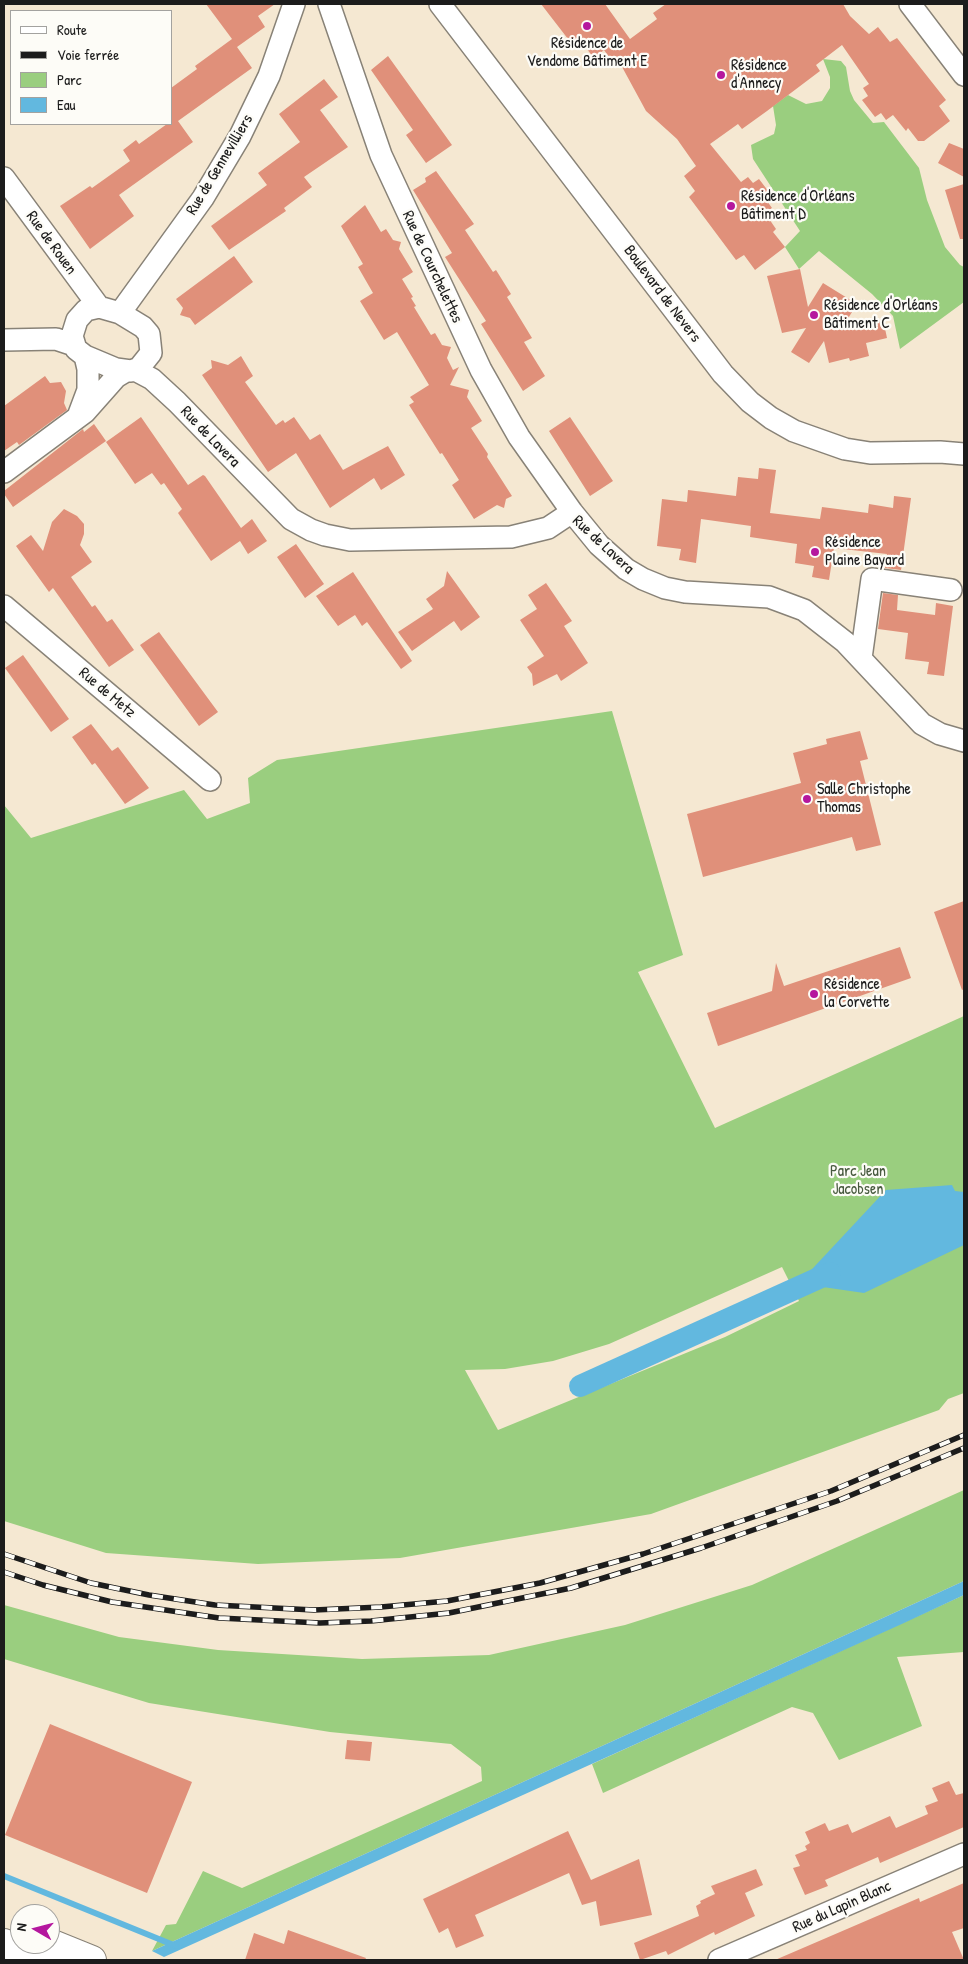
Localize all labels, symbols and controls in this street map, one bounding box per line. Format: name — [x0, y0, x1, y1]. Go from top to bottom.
legend — [10, 10, 172, 125]
text: Route — [57, 19, 87, 40]
marker: Résidence de Vendome Bâtiment E — [581, 20, 593, 32]
place label: Résidence de Vendome Bâtiment E — [527, 34, 647, 72]
text: Voie ferrée — [57, 44, 119, 65]
place label: Résidence d'Annecy — [731, 56, 787, 94]
text: Parc — [57, 69, 82, 90]
marker: Résidence d'Annecy — [715, 69, 727, 81]
text: Eau — [57, 94, 76, 115]
street label: Rue de Gennevilliers — [182, 111, 258, 219]
place label: Résidence d'Orléans Bâtiment D — [741, 187, 855, 225]
marker: Résidence d'Orléans Bâtiment D — [725, 200, 737, 212]
street label: Rue de Rouen — [22, 208, 80, 278]
street label: Rue de Courchelettes — [398, 208, 466, 326]
street label: Boulevard de Nevers — [619, 242, 705, 346]
place label: Résidence d'Orléans Bâtiment C — [824, 296, 938, 334]
marker: Résidence d'Orléans Bâtiment C — [808, 309, 820, 321]
street label: Rue de Lavera — [176, 402, 244, 472]
street label: Rue de Lavera — [568, 512, 638, 578]
place label: Résidence Plaine Bayard — [825, 533, 904, 571]
marker: Résidence Plaine Bayard — [809, 546, 821, 558]
street label: Rue de Metz — [75, 664, 139, 722]
place label: Salle Christophe Thomas — [817, 780, 911, 818]
marker: Salle Christophe Thomas — [801, 793, 813, 805]
place label: Résidence la Corvette — [824, 975, 890, 1013]
marker: Résidence la Corvette — [808, 988, 820, 1000]
park label: Parc Jean Jacobsen — [830, 1162, 886, 1200]
street label: Rue du Lapin Blanc — [790, 1877, 894, 1937]
north arrow — [10, 1904, 60, 1954]
text: N — [11, 1922, 31, 1932]

